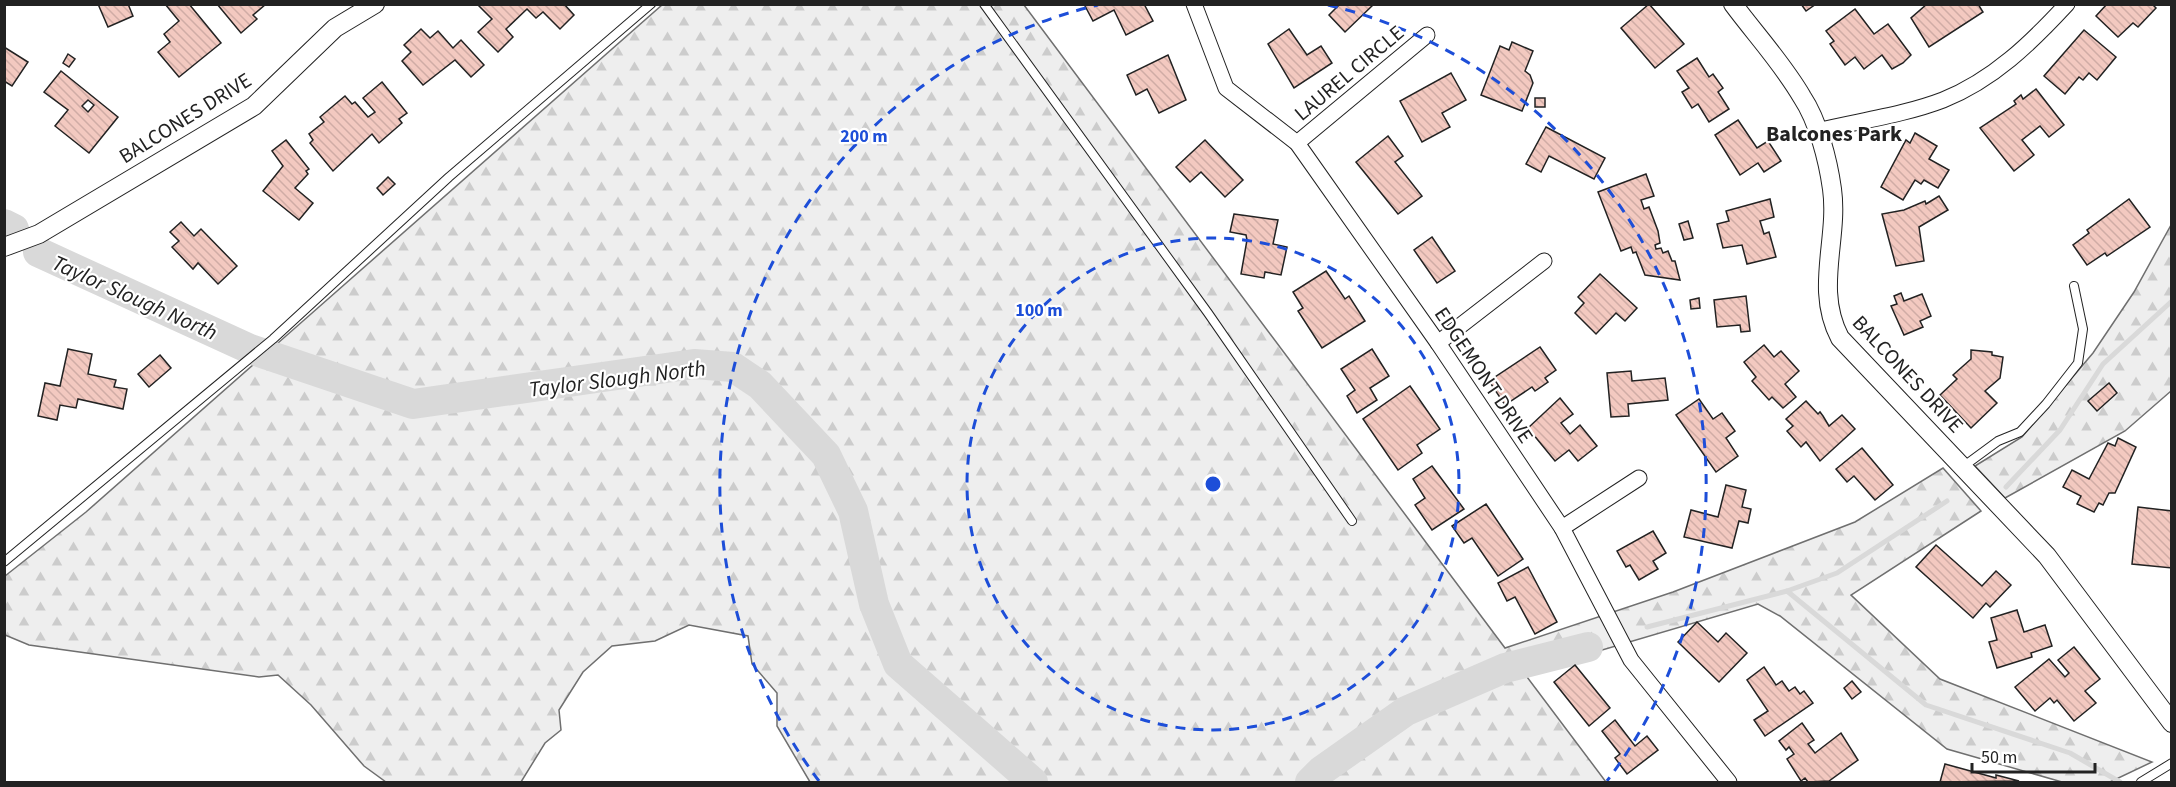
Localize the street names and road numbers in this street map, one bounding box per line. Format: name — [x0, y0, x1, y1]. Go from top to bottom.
street label: LAUREL CIRCLE — [1288, 18, 1410, 128]
street label: BALCONES DRIVE — [113, 65, 257, 171]
street label: EDGEMONT DRIVE — [1427, 301, 1541, 449]
street label: BALCONES DRIVE — [1846, 309, 1970, 439]

